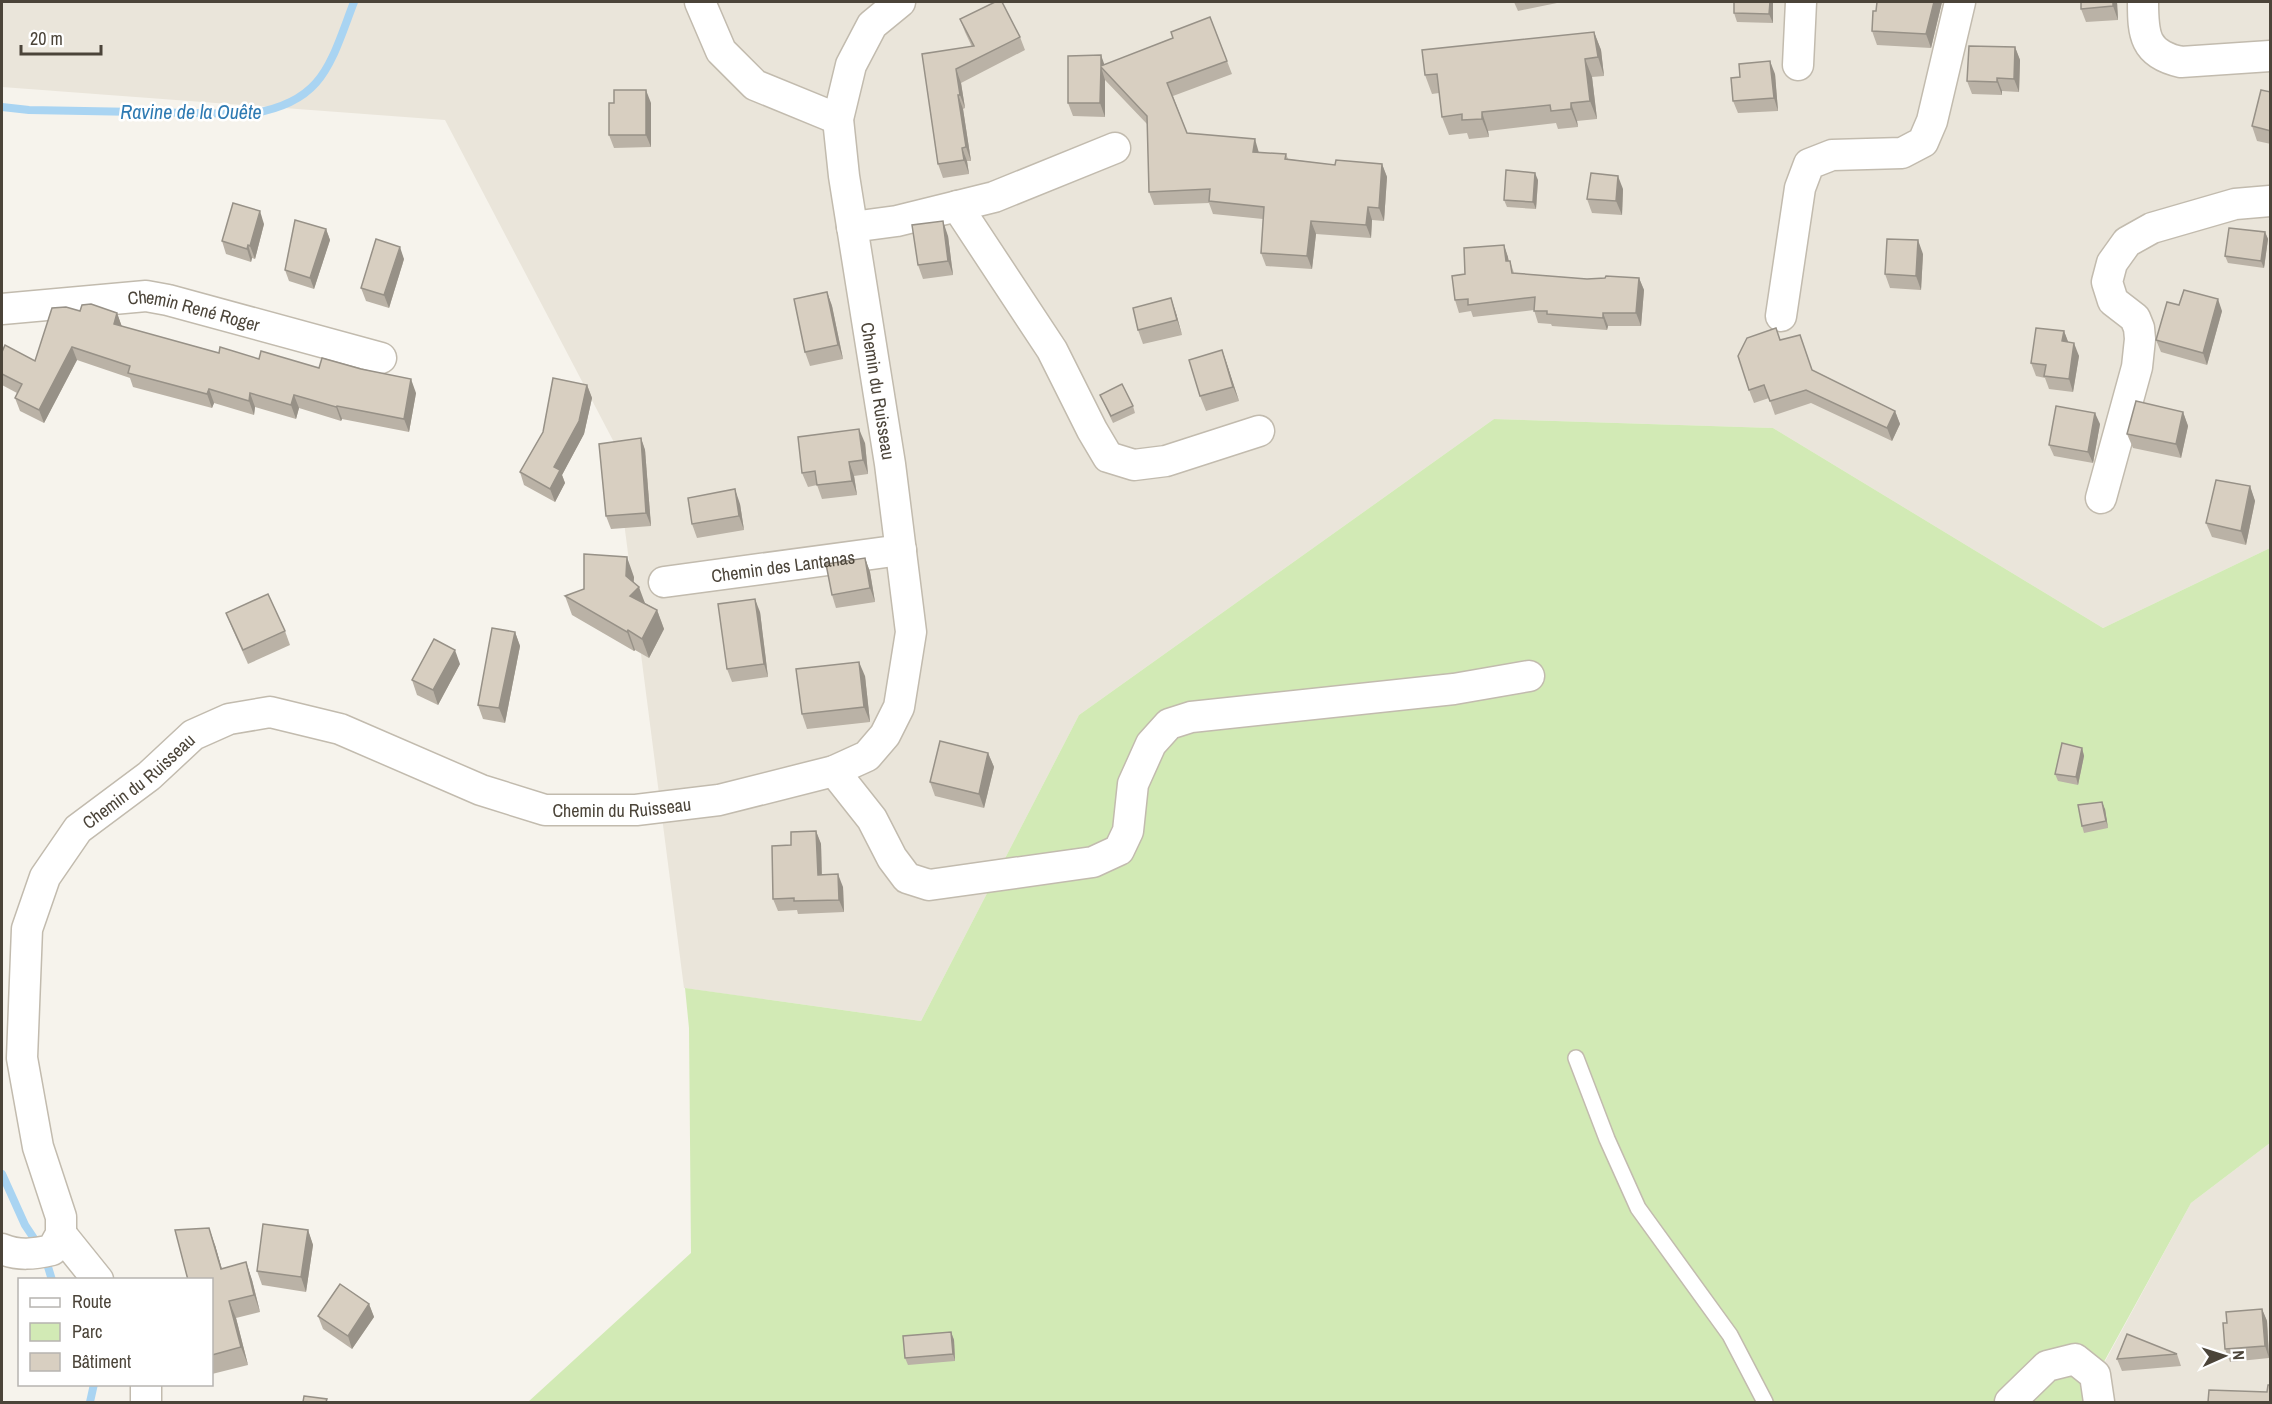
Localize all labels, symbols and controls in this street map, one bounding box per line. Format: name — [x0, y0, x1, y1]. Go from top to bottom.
scale bar — [21, 18, 100, 56]
text: 20 m — [30, 26, 63, 51]
water label: Ravine de la Ouête — [120, 98, 262, 125]
street label: Chemin René Roger — [127, 284, 263, 337]
street label: Chemin du Ruisseau — [855, 321, 901, 461]
street label: Chemin des Lantanas — [710, 544, 856, 588]
street label: Chemin du Ruisseau — [77, 727, 200, 834]
street label: Chemin du Ruisseau — [552, 791, 692, 823]
legend — [18, 1278, 213, 1386]
text: Route — [72, 1289, 111, 1314]
text: Parc — [72, 1319, 102, 1344]
north arrow — [2194, 1326, 2254, 1386]
text: Bâtiment — [72, 1349, 131, 1374]
text: N — [2228, 1350, 2250, 1361]

